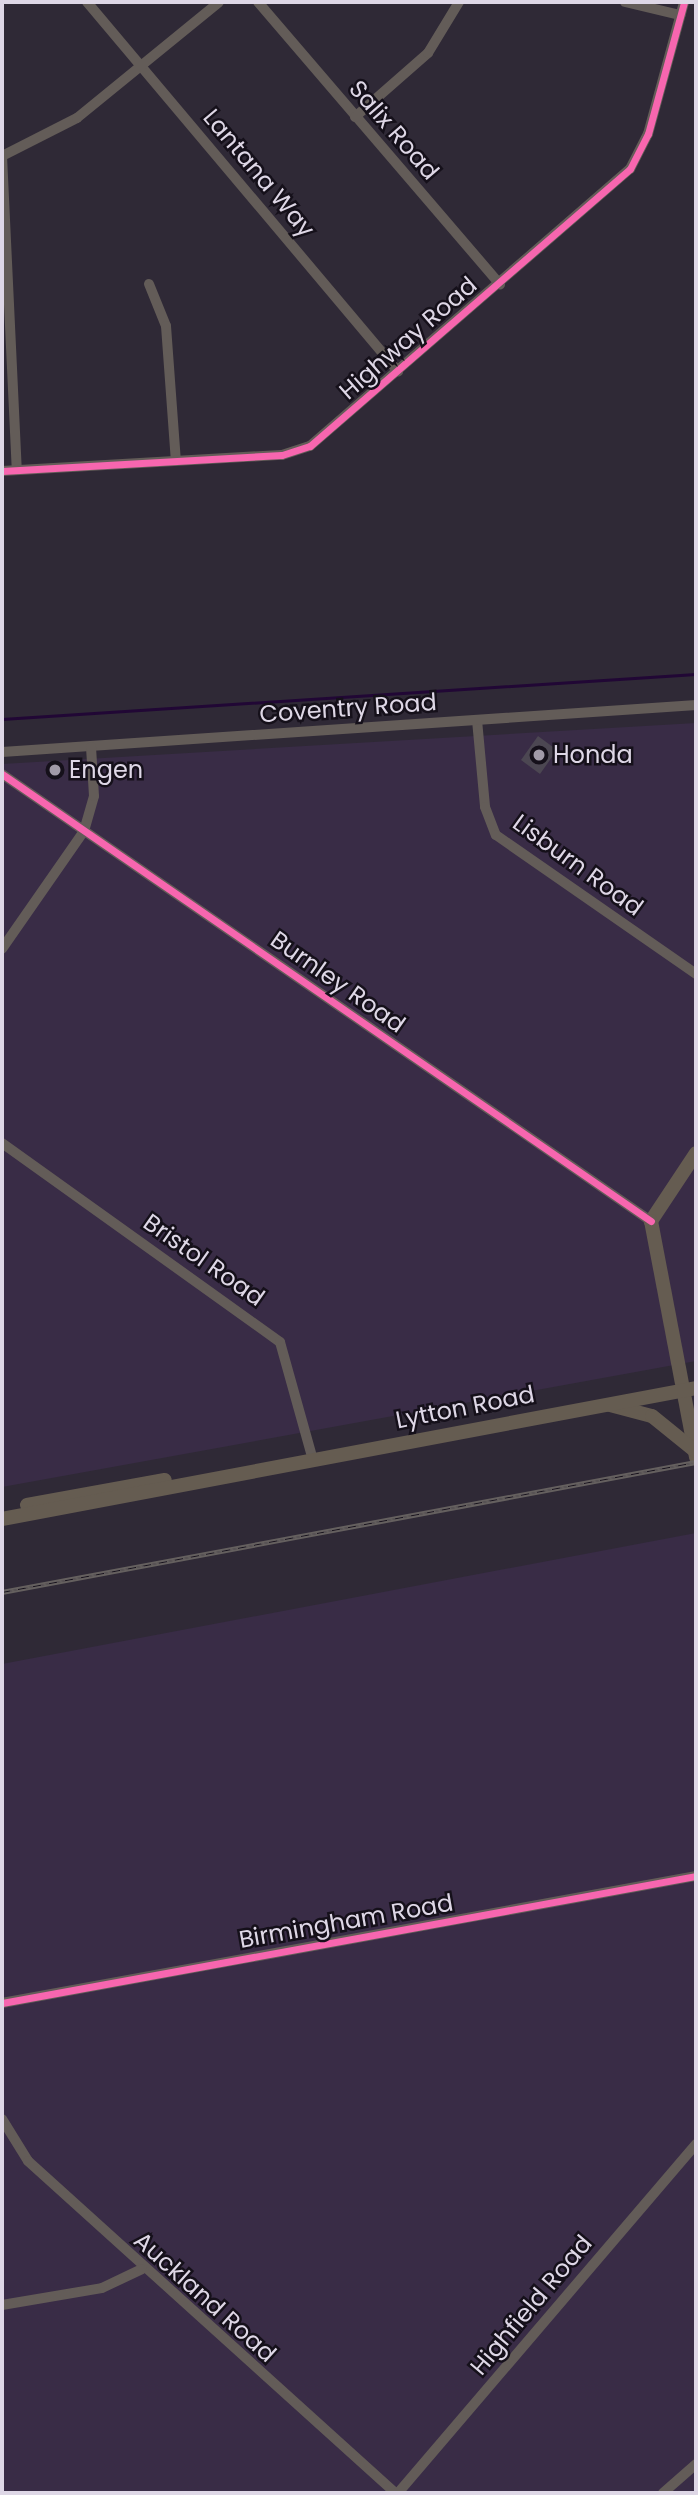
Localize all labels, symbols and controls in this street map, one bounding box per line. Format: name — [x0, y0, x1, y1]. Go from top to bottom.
street label: Salix Road — [343, 74, 445, 186]
street label: Lantana Way — [197, 103, 321, 243]
street label: Highway Road — [334, 271, 482, 405]
street label: Coventry Road — [258, 687, 438, 729]
place label: Honda — [553, 741, 633, 769]
marker: Honda — [531, 747, 547, 763]
place label: Engen — [69, 756, 143, 784]
marker: Engen — [47, 762, 63, 778]
street label: Lisburn Road — [507, 808, 649, 922]
street label: Burnley Road — [265, 925, 411, 1039]
street label: Bristol Road — [138, 1208, 270, 1312]
street label: Lytton Road — [393, 1379, 537, 1435]
street label: Birmingham Road — [237, 1888, 455, 1954]
street label: Auckland Road — [128, 2226, 282, 2368]
street label: Highfield Road — [464, 2229, 598, 2381]

